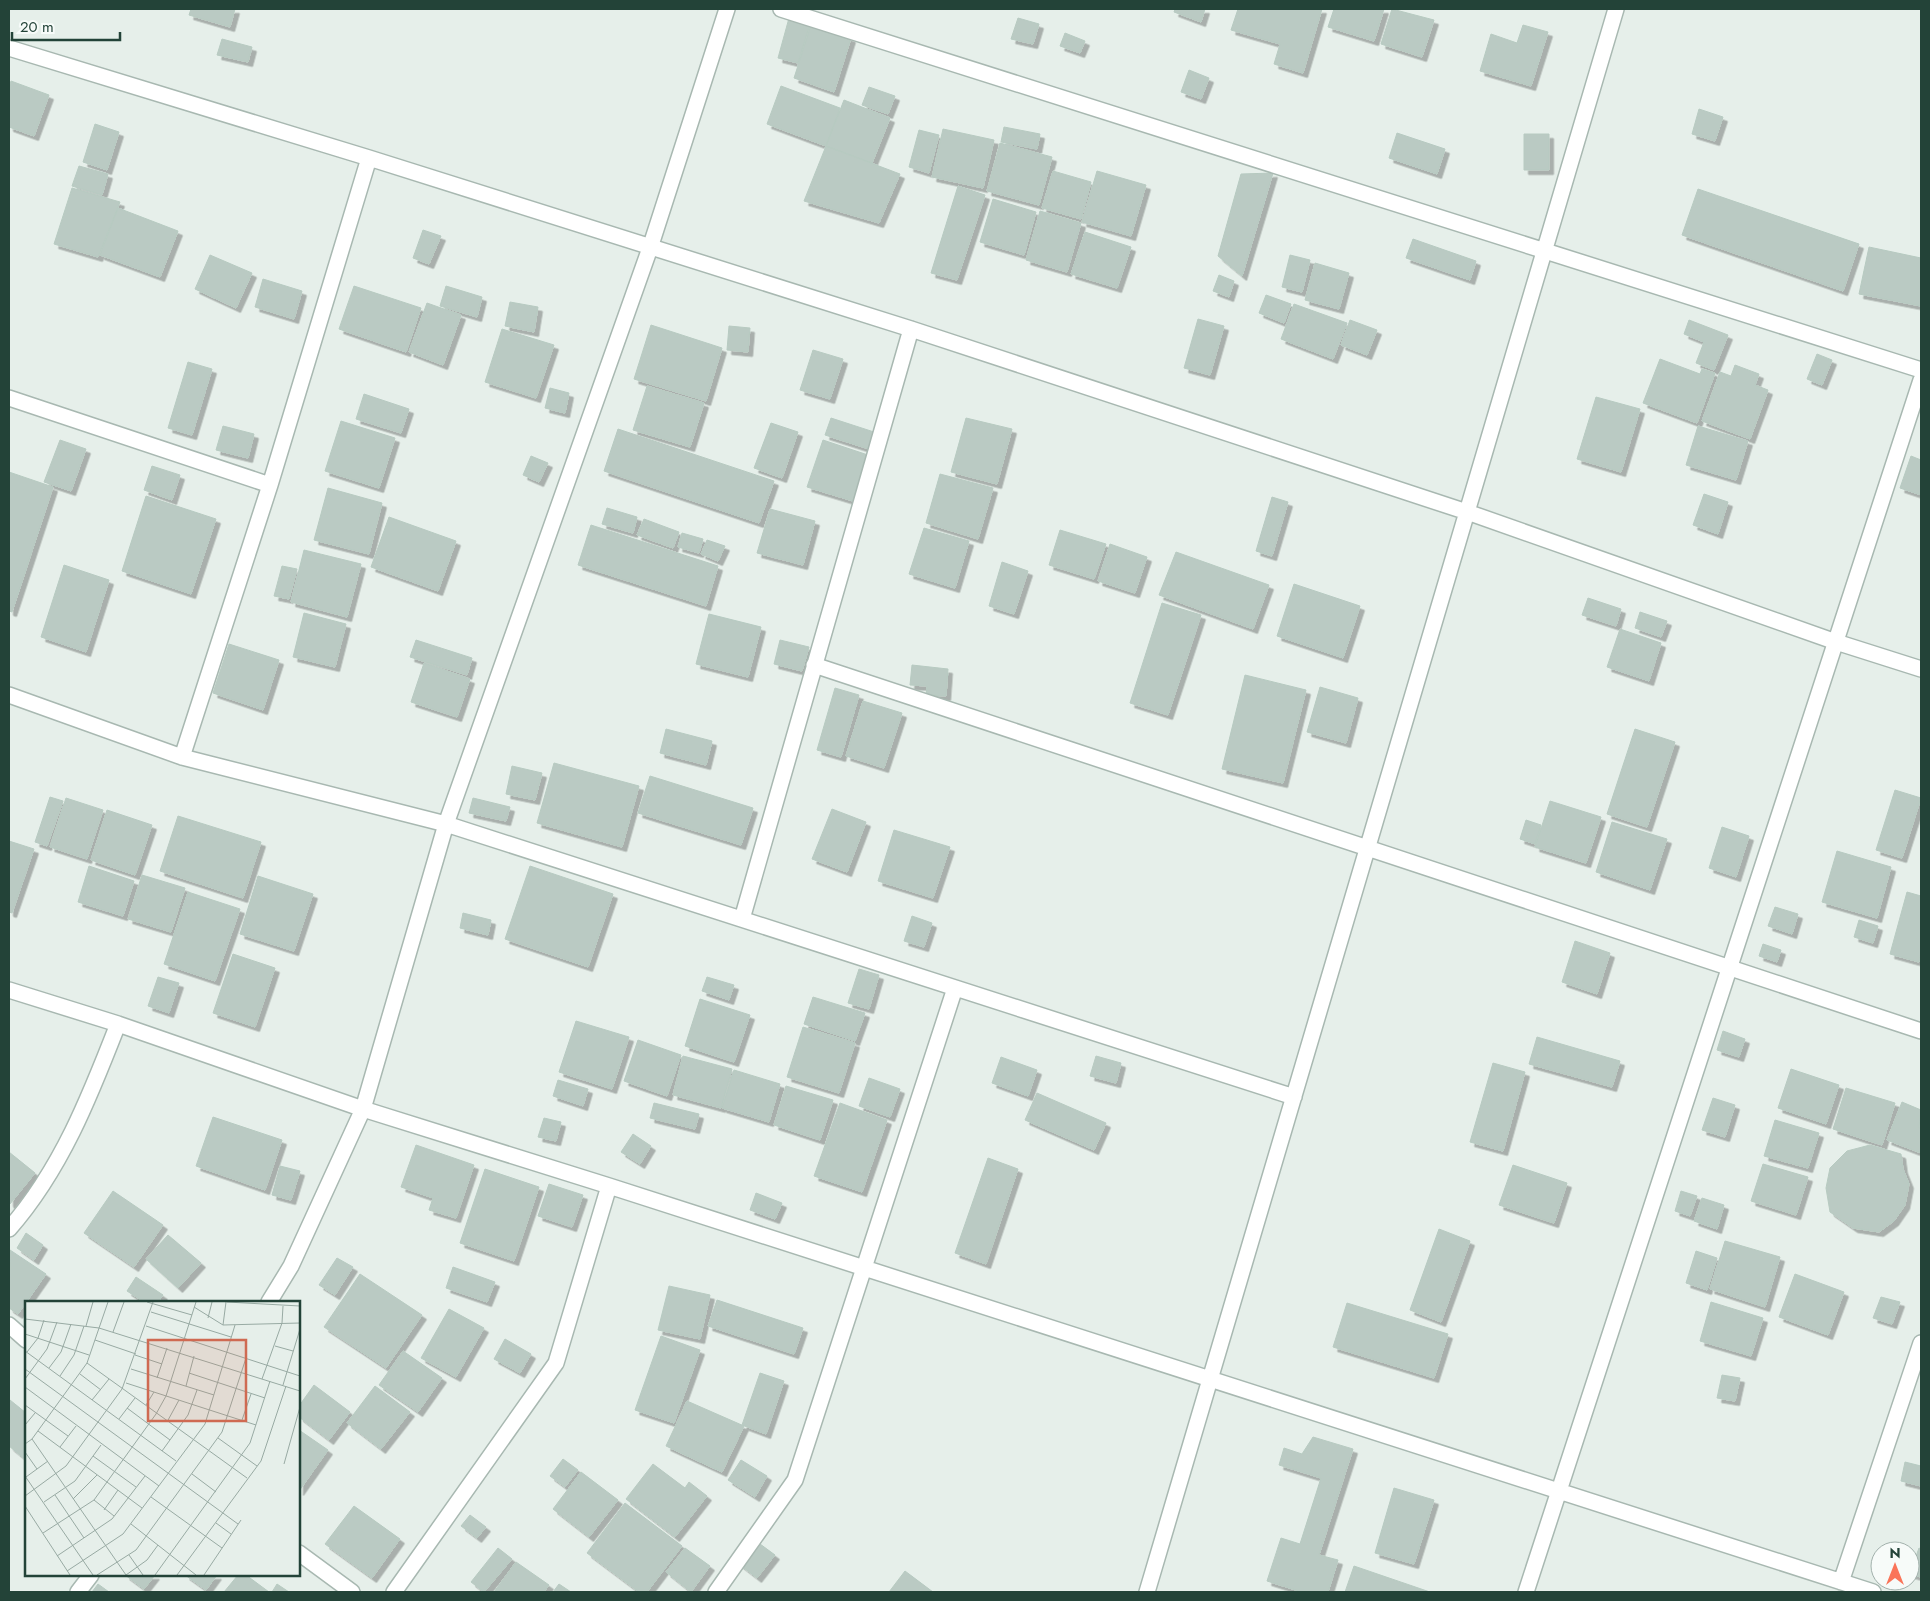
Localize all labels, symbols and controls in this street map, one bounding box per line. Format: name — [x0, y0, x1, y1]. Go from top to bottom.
scale bar — [12, 10, 120, 42]
text: 20 m — [20, 16, 54, 38]
inset map — [25, 1301, 300, 1576]
north arrow — [1870, 1541, 1920, 1591]
text: N — [1889, 1543, 1901, 1563]

